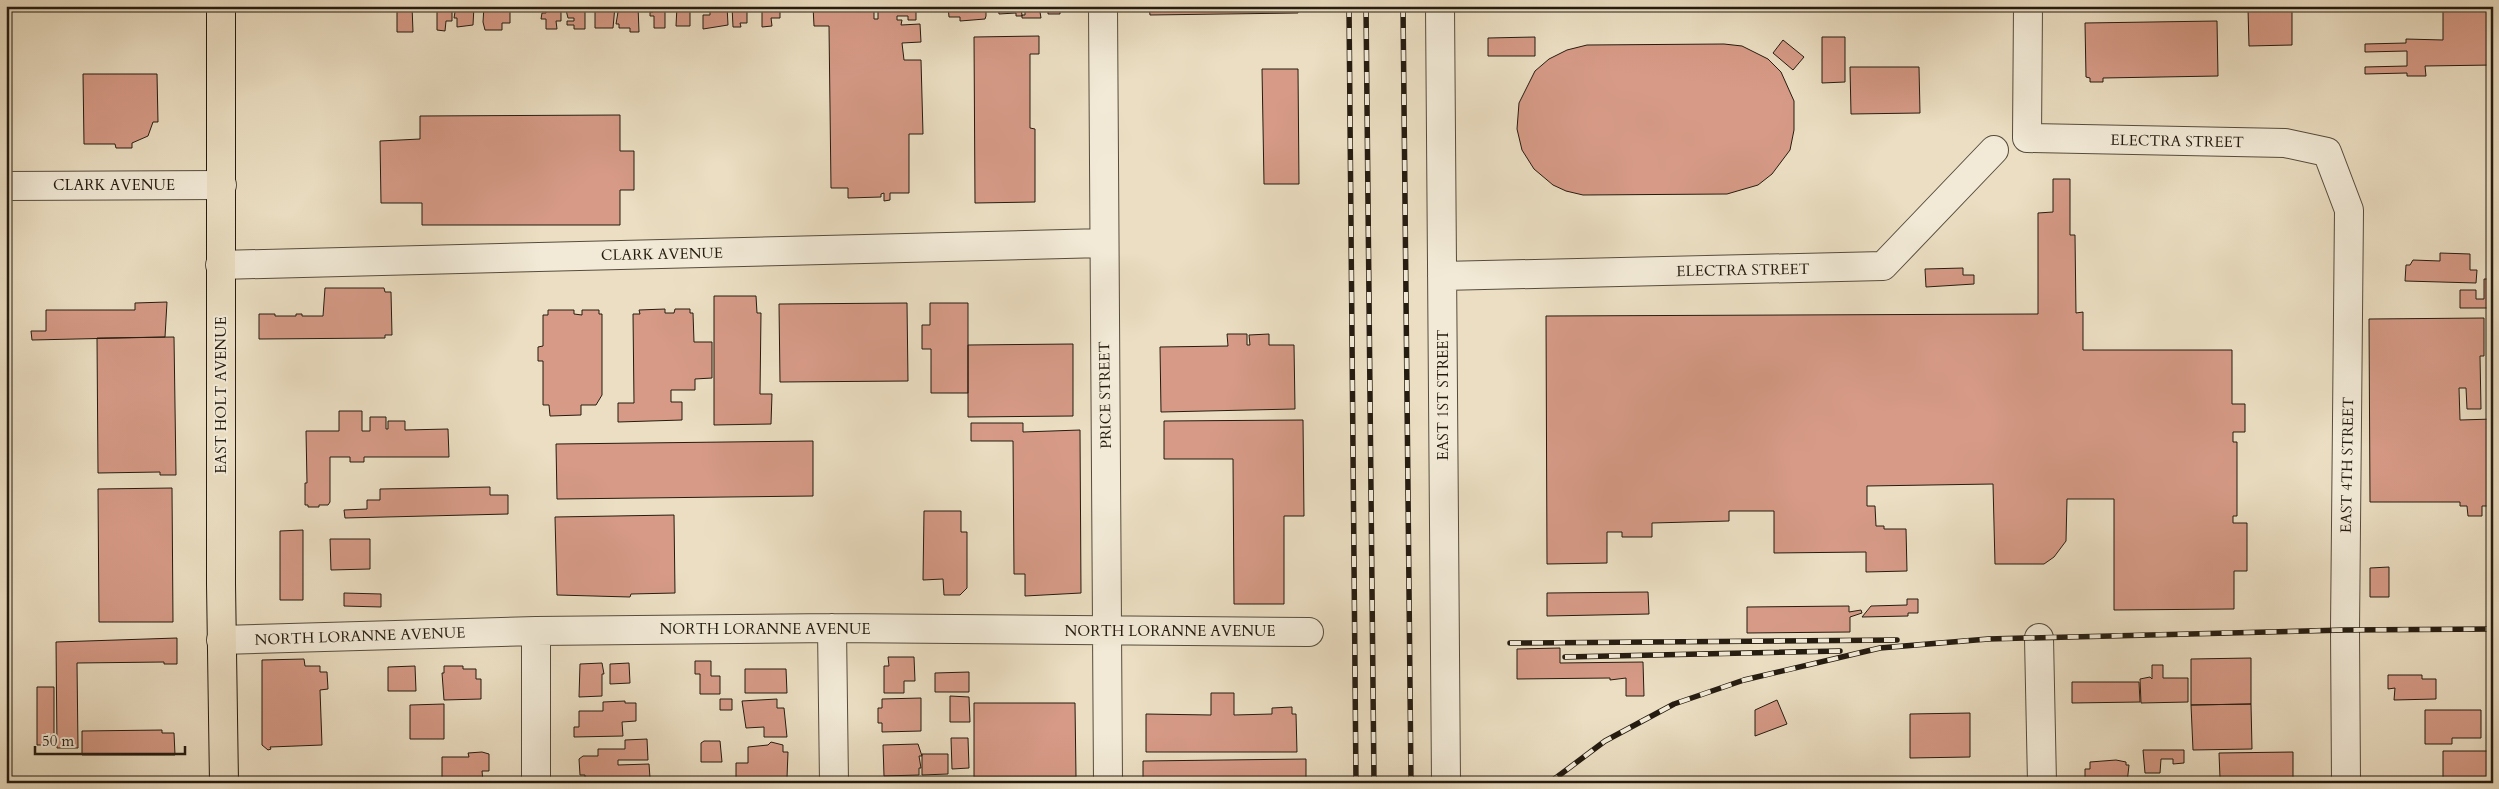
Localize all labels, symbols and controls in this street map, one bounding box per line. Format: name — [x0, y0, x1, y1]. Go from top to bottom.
street label: ELECTRA STREET — [2110, 130, 2244, 152]
street label: CLARK AVENUE — [53, 175, 175, 195]
street label: CLARK AVENUE — [601, 243, 723, 265]
street label: ELECTRA STREET — [1676, 259, 1810, 281]
street label: EAST HOLT AVENUE — [211, 316, 231, 474]
street label: EAST 1ST STREET — [1433, 329, 1453, 461]
street label: PRICE STREET — [1094, 341, 1116, 449]
street label: EAST 4TH STREET — [2336, 397, 2358, 533]
street label: NORTH LORANNE AVENUE — [660, 619, 870, 639]
street label: NORTH LORANNE AVENUE — [1065, 621, 1275, 641]
street label: NORTH LORANNE AVENUE — [254, 622, 466, 650]
scale bar — [35, 724, 185, 756]
text: 50 m — [42, 731, 74, 751]

